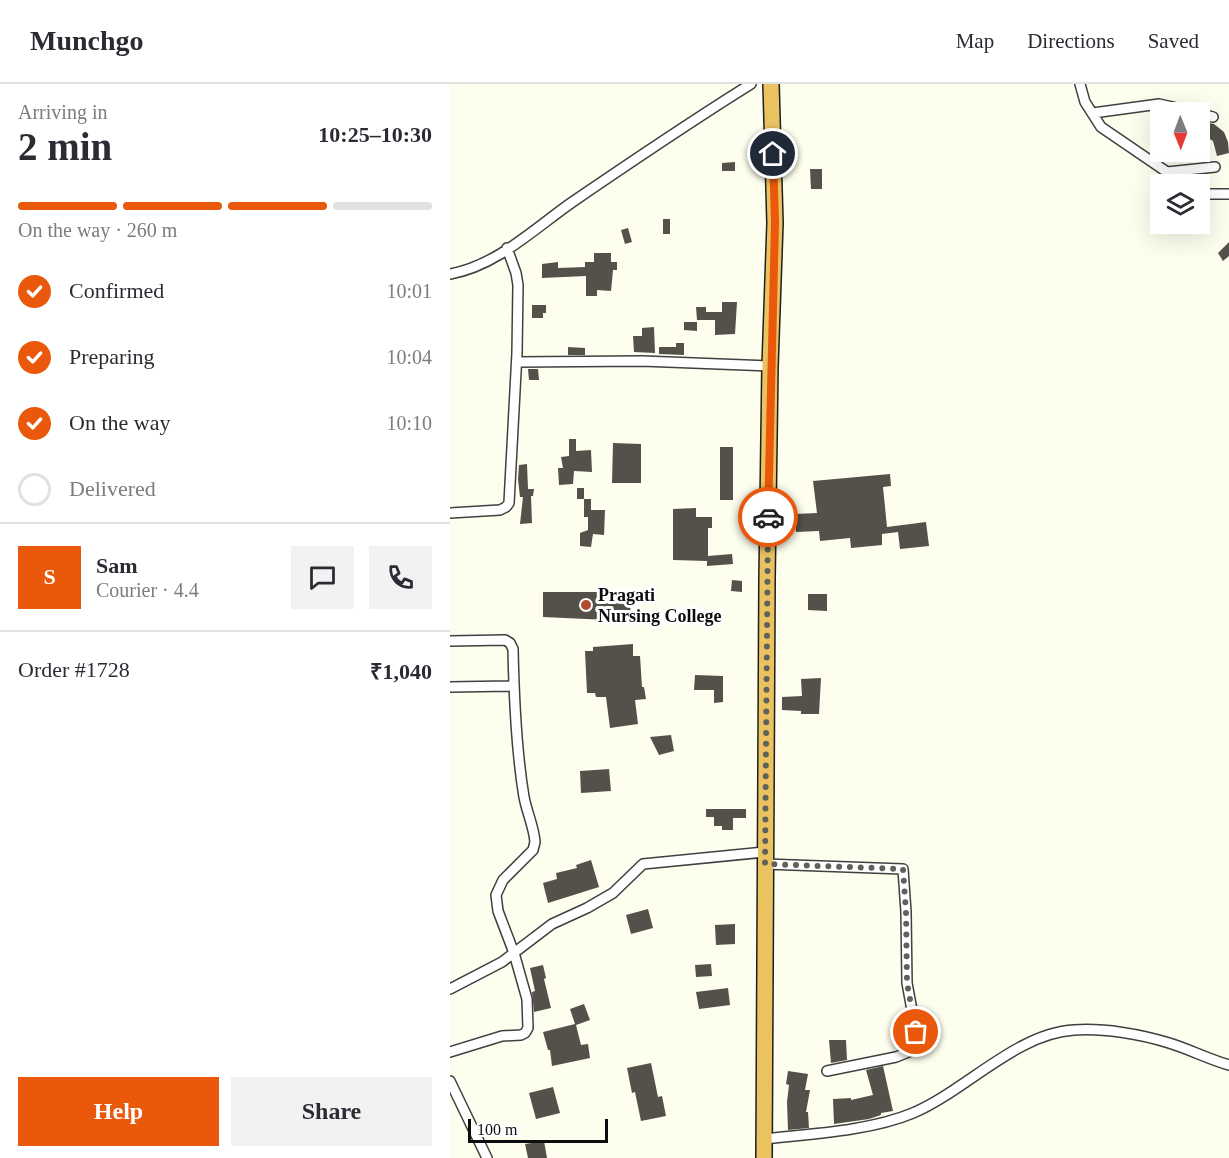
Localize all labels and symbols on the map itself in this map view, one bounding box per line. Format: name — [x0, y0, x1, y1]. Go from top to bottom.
north arrow — [1150, 102, 1210, 162]
pin — [747, 128, 798, 179]
courier — [738, 487, 798, 547]
place label: Pragati Nursing College — [598, 585, 722, 626]
marker: Pragati Nursing College — [579, 598, 593, 612]
pin — [890, 1006, 941, 1057]
scale bar — [468, 1116, 608, 1144]

